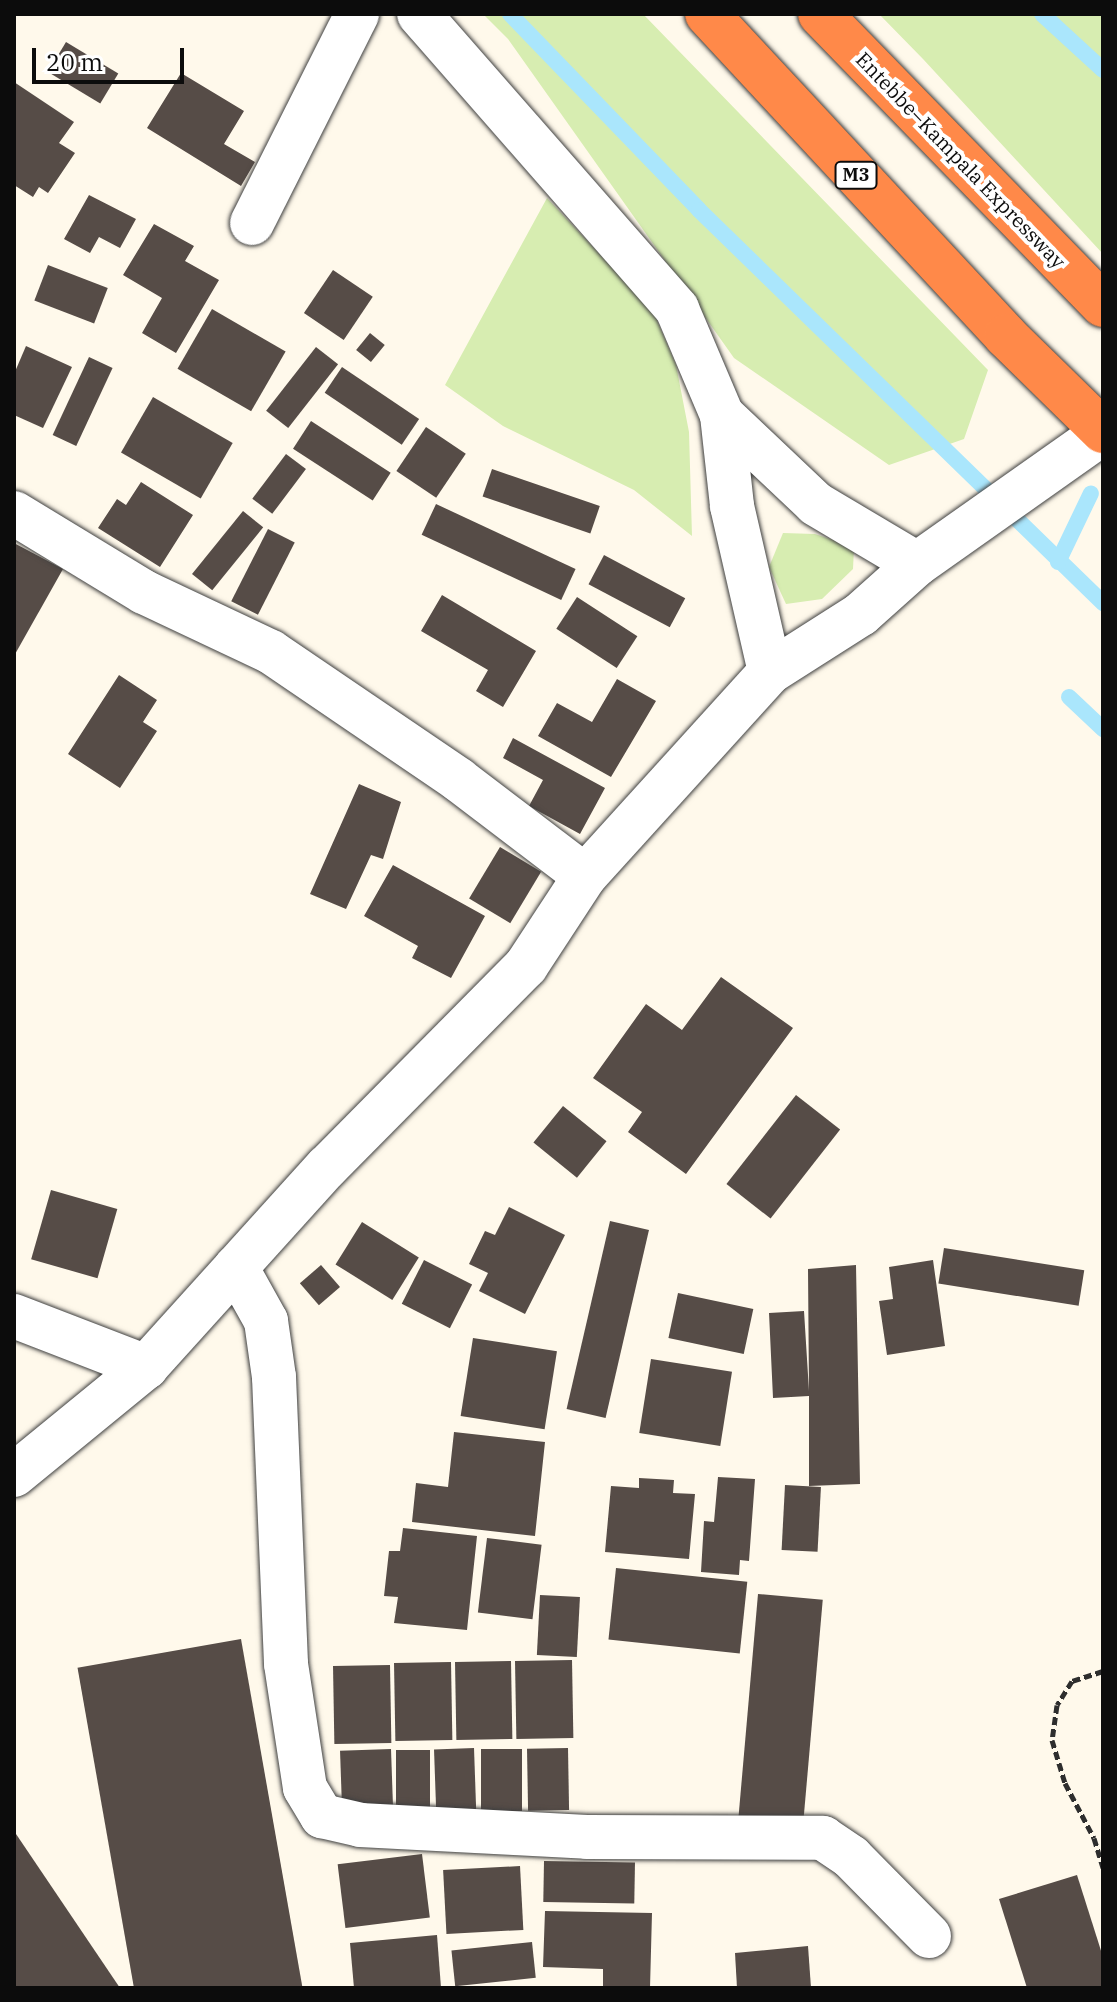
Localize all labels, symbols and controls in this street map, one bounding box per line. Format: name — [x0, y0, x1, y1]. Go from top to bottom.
scale bar — [36, 32, 188, 82]
text: 20 m — [46, 46, 103, 78]
street label: Entebbe–Kampala Expressway — [851, 47, 1071, 273]
road number: M3 — [834, 161, 878, 189]

